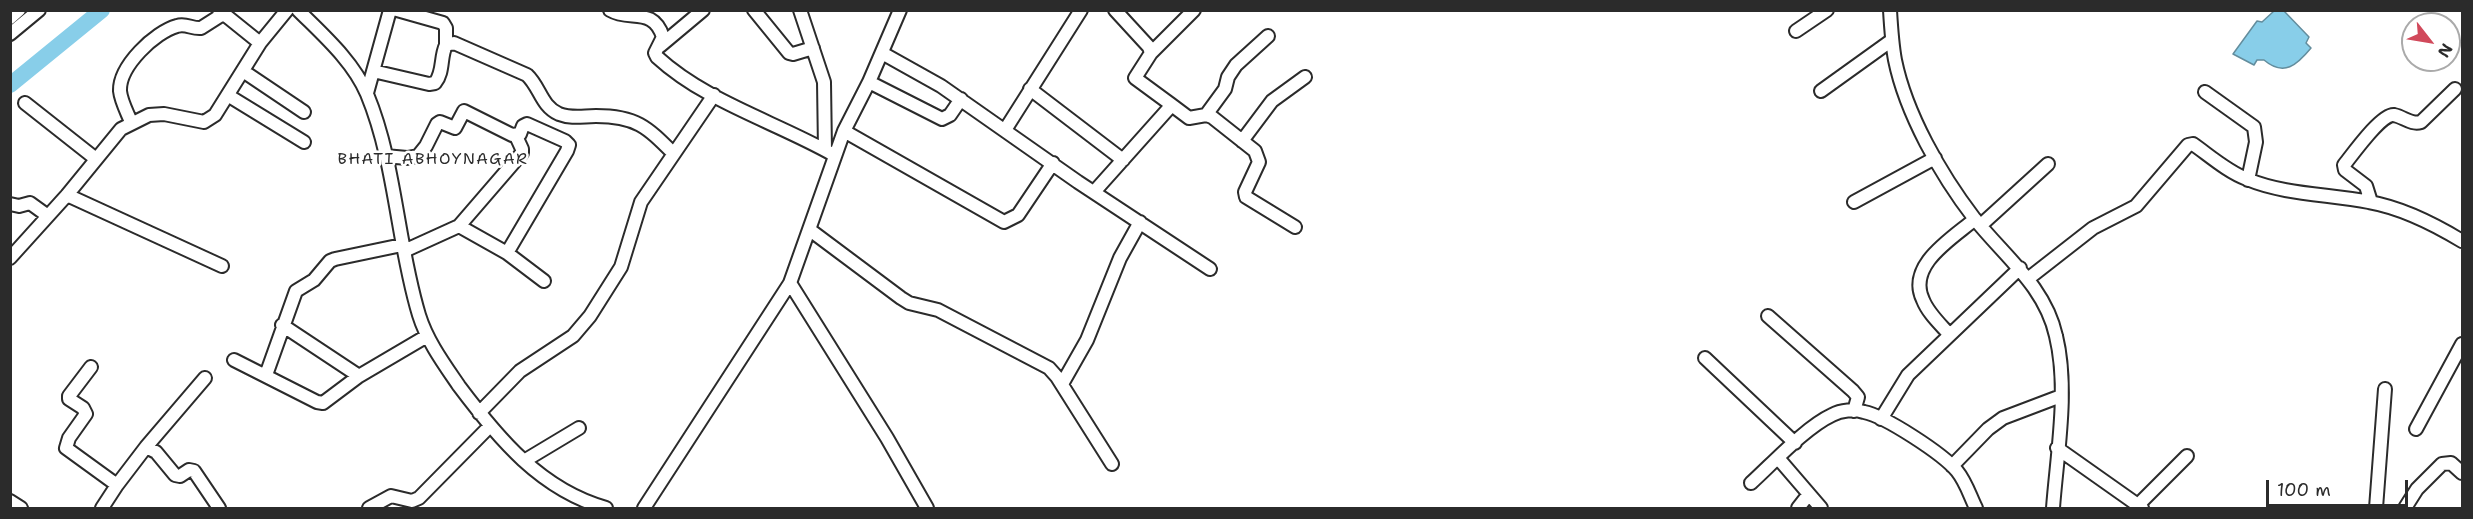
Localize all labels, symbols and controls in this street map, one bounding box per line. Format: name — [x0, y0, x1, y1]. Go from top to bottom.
north arrow — [2401, 12, 2461, 72]
text: N — [2433, 40, 2457, 61]
district label: BHATI ABHOYNAGAR — [337, 150, 529, 170]
scale bar — [2269, 468, 2412, 506]
text: 100 m — [2277, 478, 2331, 502]

